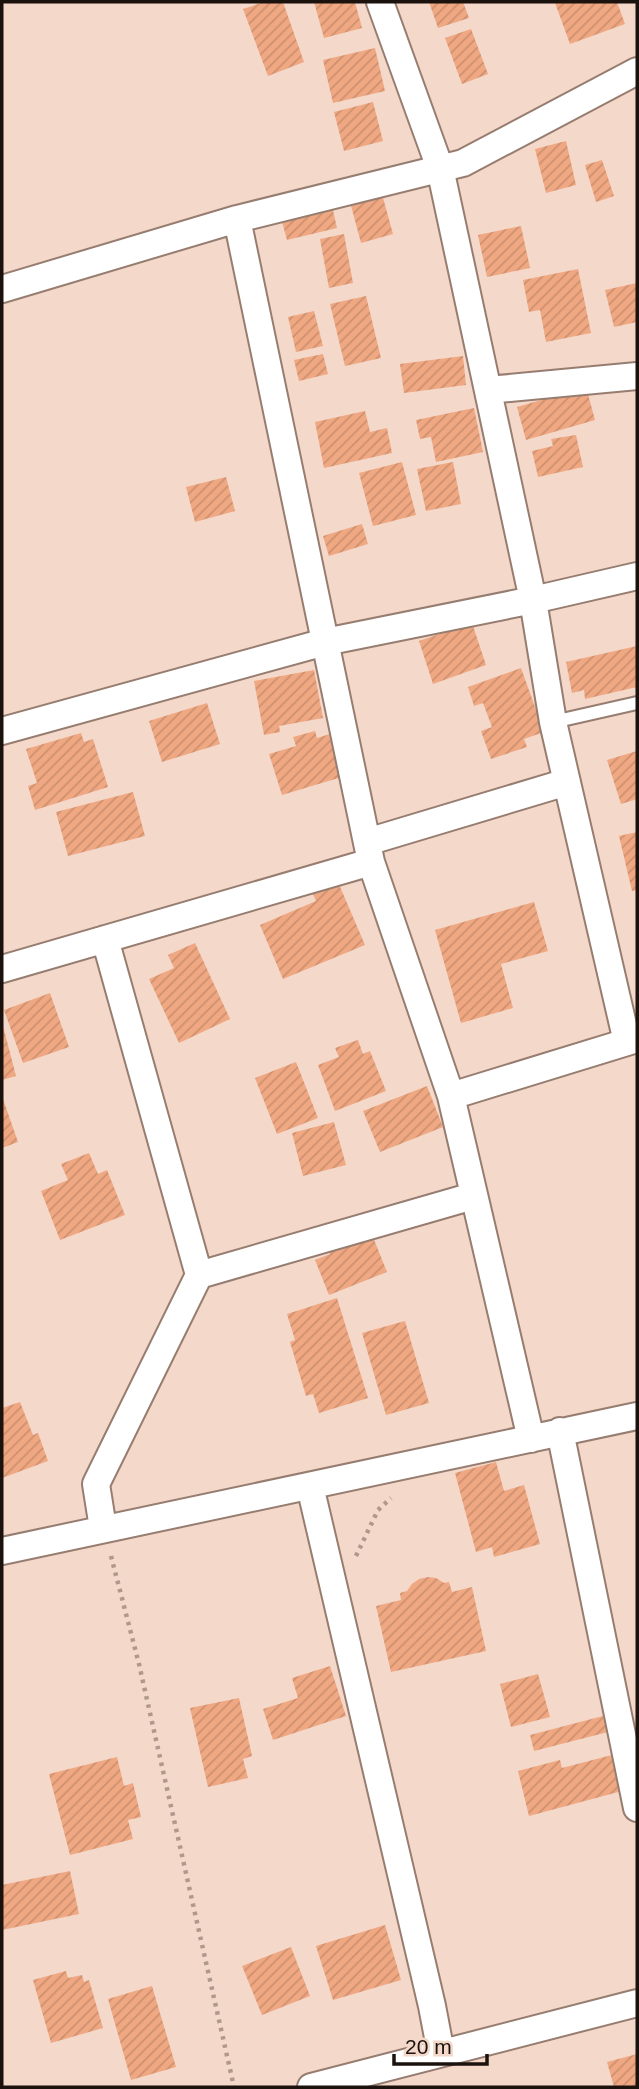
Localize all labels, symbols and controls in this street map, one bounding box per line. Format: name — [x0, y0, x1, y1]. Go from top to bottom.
scale bar — [394, 2022, 487, 2066]
text: 20 m — [405, 2035, 452, 2058]

